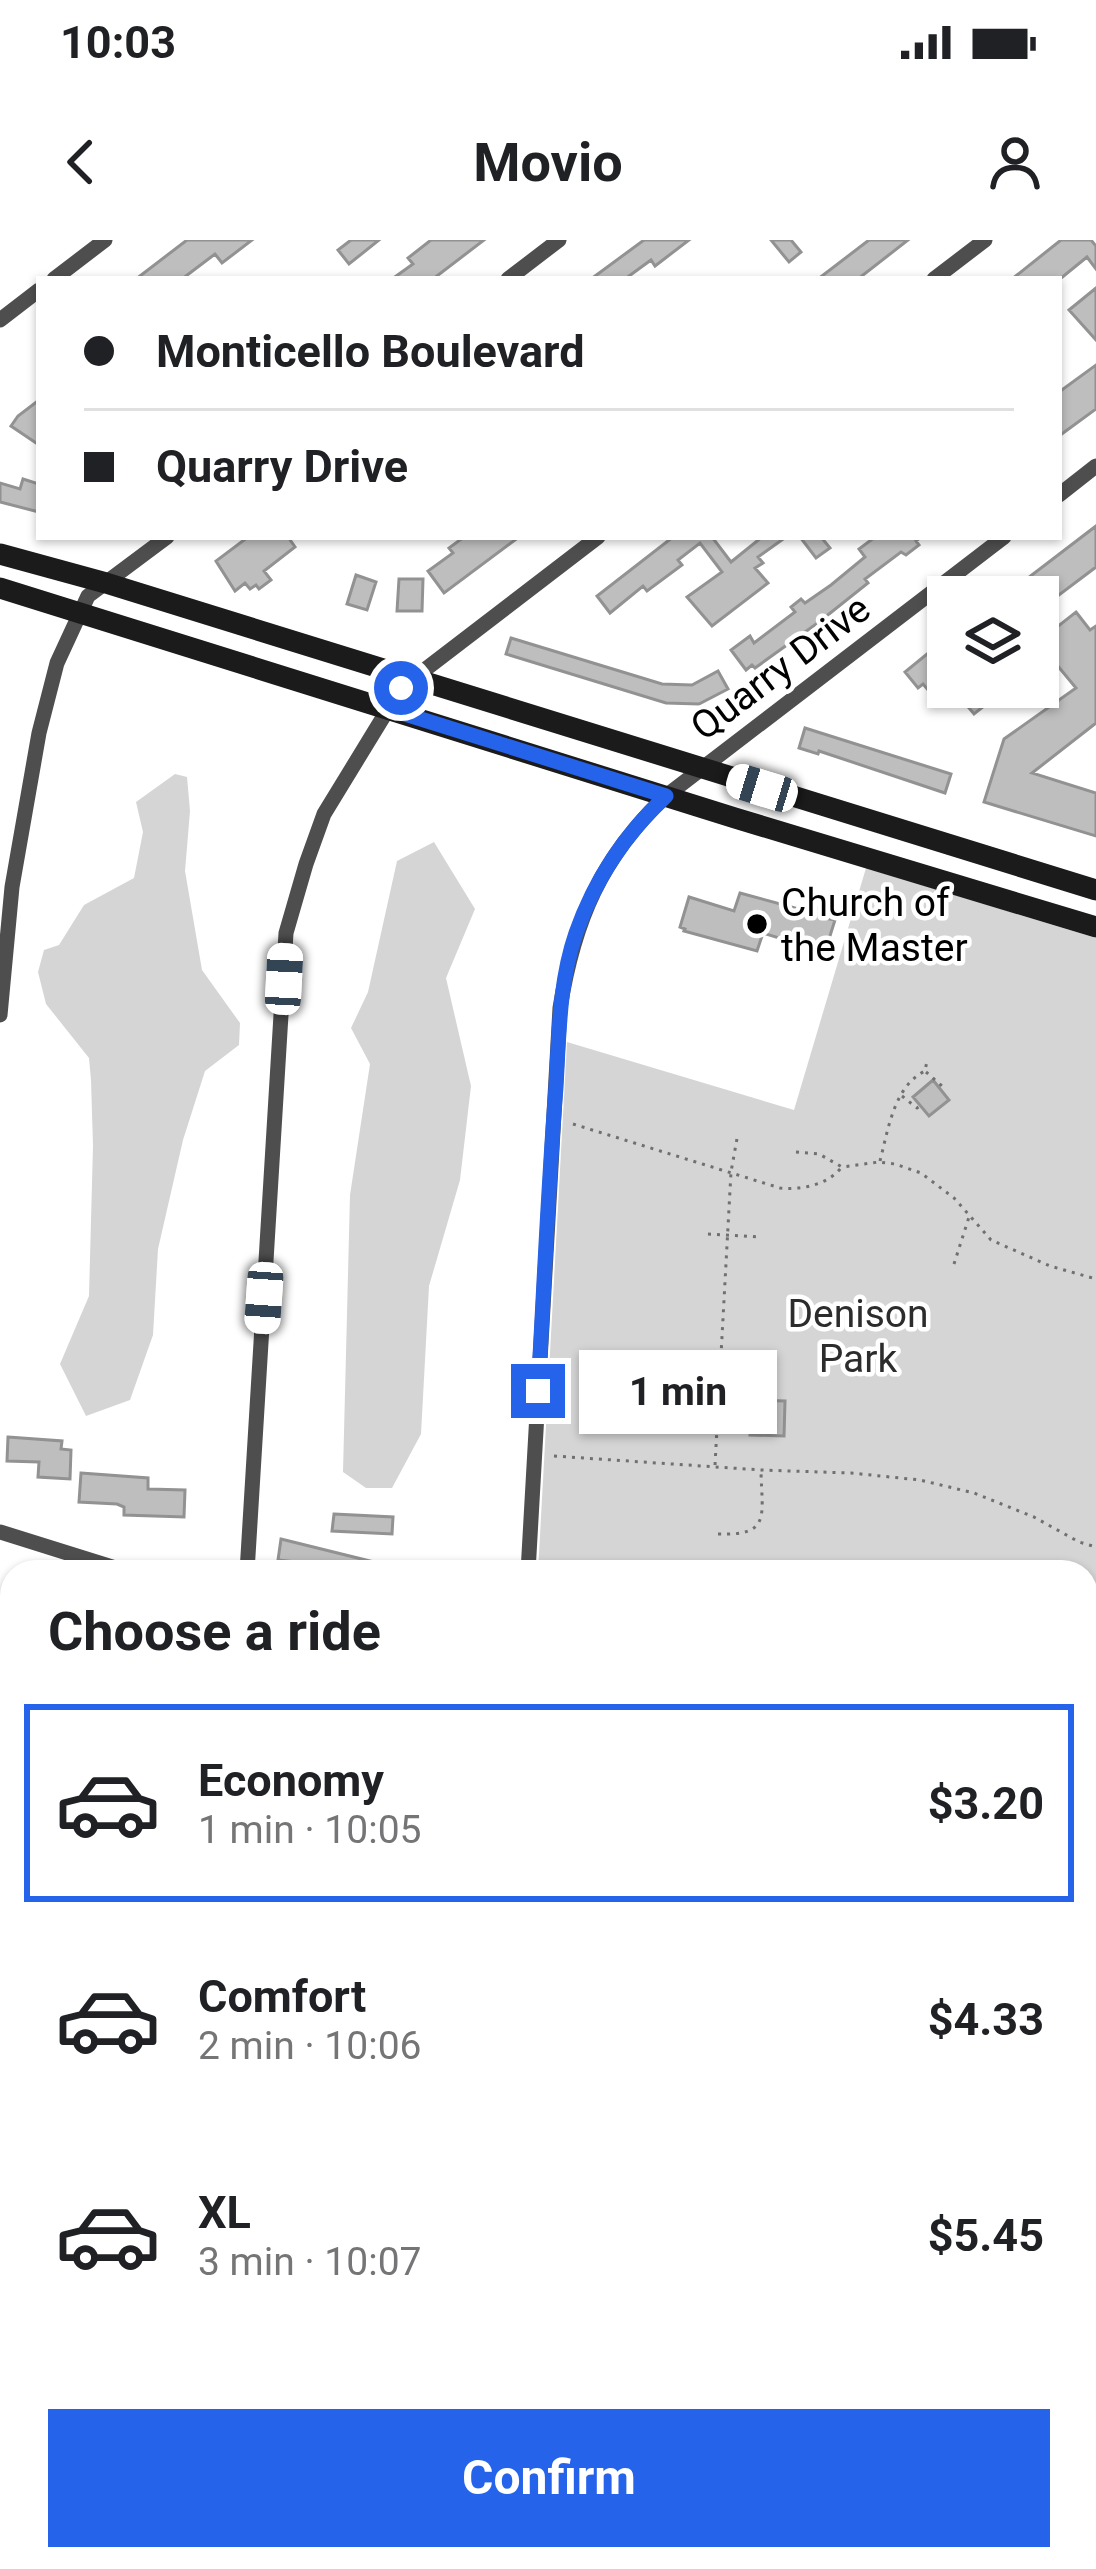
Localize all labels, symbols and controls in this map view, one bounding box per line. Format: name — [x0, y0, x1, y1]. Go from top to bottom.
text: 10:03 — [60, 16, 176, 69]
icon: back — [48, 129, 114, 195]
icon: person — [982, 129, 1048, 195]
text: Movio — [473, 131, 623, 194]
text: Monticello Boulevard — [156, 325, 585, 378]
text: Quarry Drive — [156, 440, 408, 493]
map controls — [927, 576, 1059, 708]
button: layers — [927, 576, 1059, 708]
street label: Quarry Drive — [682, 586, 879, 750]
route start — [374, 661, 428, 715]
car — [722, 760, 802, 816]
place label: Church of the Master — [781, 880, 968, 971]
marker: Church of the Master — [744, 911, 770, 937]
car — [264, 942, 304, 1016]
car — [244, 1261, 284, 1335]
park label: Denison Park — [787, 1291, 929, 1382]
callout: 1 min — [580, 1349, 778, 1433]
route end — [511, 1364, 565, 1418]
text: 1 min — [629, 1369, 727, 1415]
text: Choose a ride — [48, 1600, 381, 1663]
icon: car — [54, 1749, 162, 1857]
text: Economy — [198, 1754, 384, 1807]
text: $3.20 — [928, 1777, 1044, 1830]
text: 1 min · 10:05 — [198, 1807, 421, 1853]
icon: car — [54, 1965, 162, 2073]
text: Comfort — [198, 1970, 366, 2023]
text: $4.33 — [928, 1993, 1044, 2046]
text: 2 min · 10:06 — [198, 2023, 421, 2069]
icon: car — [54, 2181, 162, 2289]
text: XL — [198, 2186, 251, 2239]
text: $5.45 — [928, 2209, 1044, 2262]
text: 3 min · 10:07 — [198, 2239, 421, 2285]
button: Confirm — [48, 2409, 1050, 2547]

